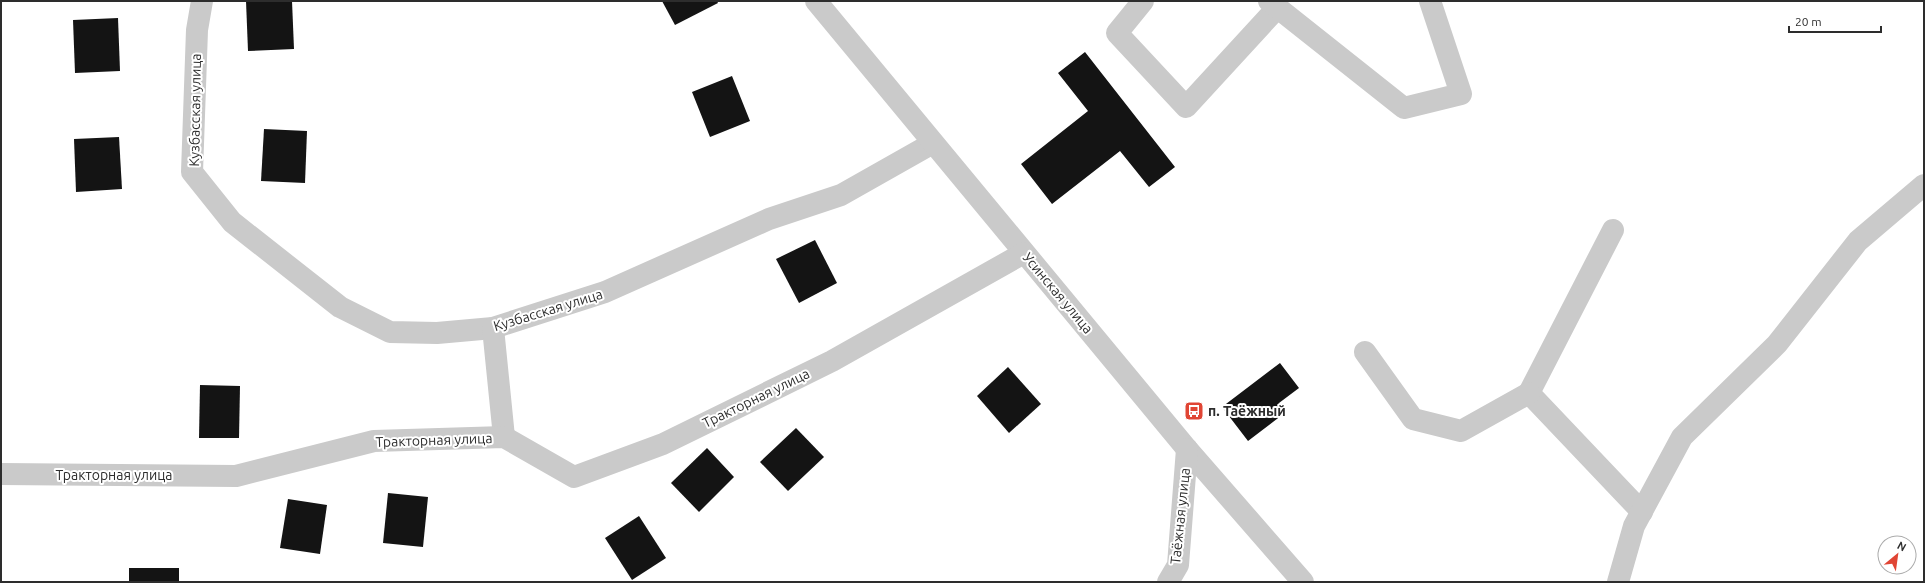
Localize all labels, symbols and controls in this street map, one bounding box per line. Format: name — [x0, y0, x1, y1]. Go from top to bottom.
scale bar — [1789, 8, 1881, 34]
text: 20 m — [1795, 15, 1822, 28]
street label: Кузбасская улица — [186, 53, 204, 167]
street label: Усинская улица — [1020, 249, 1096, 337]
street label: Кузбасская улица — [491, 286, 605, 334]
street label: Тракторная улица — [700, 365, 812, 431]
bus stop icon: п. Таёжный — [1183, 400, 1205, 422]
place label: п. Таёжный — [1208, 403, 1286, 419]
street label: Тракторная улица — [375, 430, 493, 450]
street label: Тракторная улица — [55, 467, 173, 483]
street label: Таёжная улица — [1167, 467, 1193, 565]
north arrow — [1877, 535, 1917, 575]
text: N — [1895, 539, 1908, 553]

